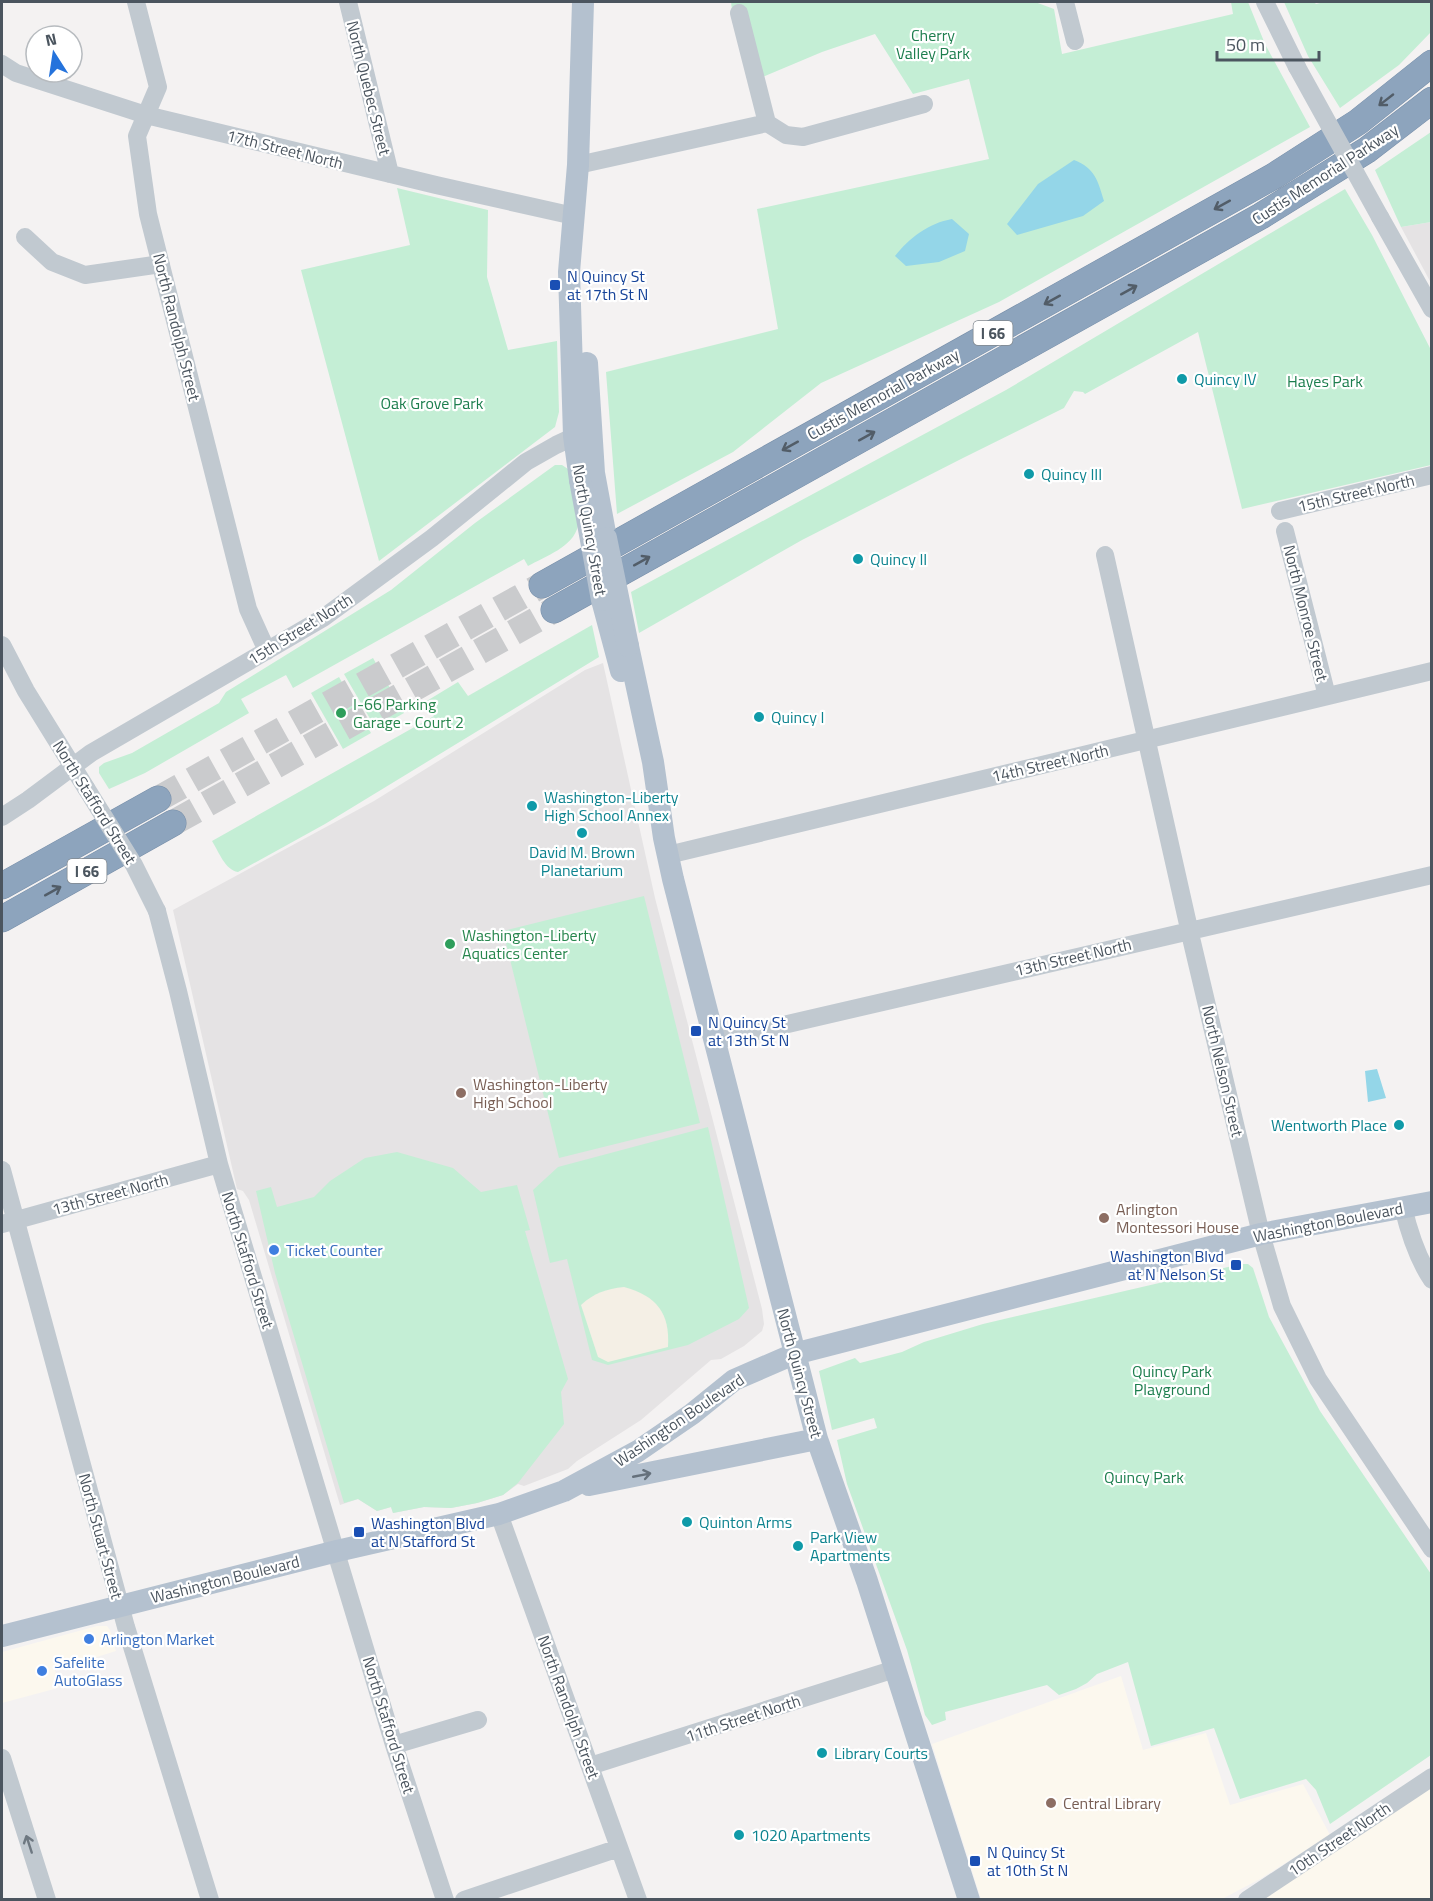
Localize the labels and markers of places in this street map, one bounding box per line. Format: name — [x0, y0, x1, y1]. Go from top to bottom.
place label: N Quincy St at 17th St N — [567, 264, 648, 306]
marker: N Quincy St at 17th St N — [548, 278, 562, 292]
place label: Quincy IV — [1194, 367, 1257, 391]
marker: Quincy IV — [1175, 372, 1189, 386]
place label: Quincy III — [1041, 462, 1102, 486]
marker: Quincy III — [1022, 467, 1036, 481]
place label: Quincy II — [870, 547, 927, 571]
marker: Quincy II — [851, 552, 865, 566]
place label: I-66 Parking Garage - Court 2 — [353, 692, 464, 734]
place label: Quincy I — [771, 705, 824, 729]
marker: I-66 Parking Garage - Court 2 — [334, 706, 348, 720]
marker: Quincy I — [752, 710, 766, 724]
place label: Washington-Liberty High School Annex — [544, 785, 679, 827]
marker: Washington-Liberty High School Annex — [525, 799, 539, 813]
marker: David M. Brown Planetarium — [575, 826, 589, 840]
place label: David M. Brown Planetarium — [529, 840, 635, 882]
place label: Washington-Liberty Aquatics Center — [462, 923, 597, 965]
marker: Washington-Liberty Aquatics Center — [443, 937, 457, 951]
place label: N Quincy St at 13th St N — [708, 1010, 789, 1052]
marker: N Quincy St at 13th St N — [689, 1024, 703, 1038]
place label: Washington-Liberty High School — [473, 1072, 608, 1114]
marker: Washington-Liberty High School — [454, 1086, 468, 1100]
place label: Wentworth Place — [1271, 1113, 1387, 1137]
marker: Wentworth Place — [1392, 1118, 1406, 1132]
place label: Arlington Montessori House — [1116, 1197, 1239, 1239]
marker: Arlington Montessori House — [1097, 1211, 1111, 1225]
place label: Ticket Counter — [286, 1238, 383, 1262]
marker: Ticket Counter — [267, 1243, 281, 1257]
place label: Washington Blvd at N Nelson St — [1110, 1244, 1224, 1286]
marker: Washington Blvd at N Nelson St — [1229, 1258, 1243, 1272]
place label: Quinton Arms — [699, 1510, 792, 1534]
place label: Washington Blvd at N Stafford St — [371, 1511, 485, 1553]
marker: Quinton Arms — [680, 1515, 694, 1529]
marker: Washington Blvd at N Stafford St — [352, 1525, 366, 1539]
place label: Park View Apartments — [810, 1525, 890, 1567]
marker: Park View Apartments — [791, 1539, 805, 1553]
place label: Arlington Market — [101, 1627, 215, 1651]
marker: Arlington Market — [82, 1632, 96, 1646]
place label: Safelite AutoGlass — [54, 1650, 123, 1692]
marker: Safelite AutoGlass — [35, 1664, 49, 1678]
place label: Library Courts — [834, 1741, 928, 1765]
marker: Library Courts — [815, 1746, 829, 1760]
place label: Central Library — [1063, 1791, 1161, 1815]
marker: Central Library — [1044, 1796, 1058, 1810]
place label: 1020 Apartments — [751, 1823, 871, 1847]
marker: 1020 Apartments — [732, 1828, 746, 1842]
place label: N Quincy St at 10th St N — [987, 1840, 1068, 1882]
marker: N Quincy St at 10th St N — [968, 1854, 982, 1868]

